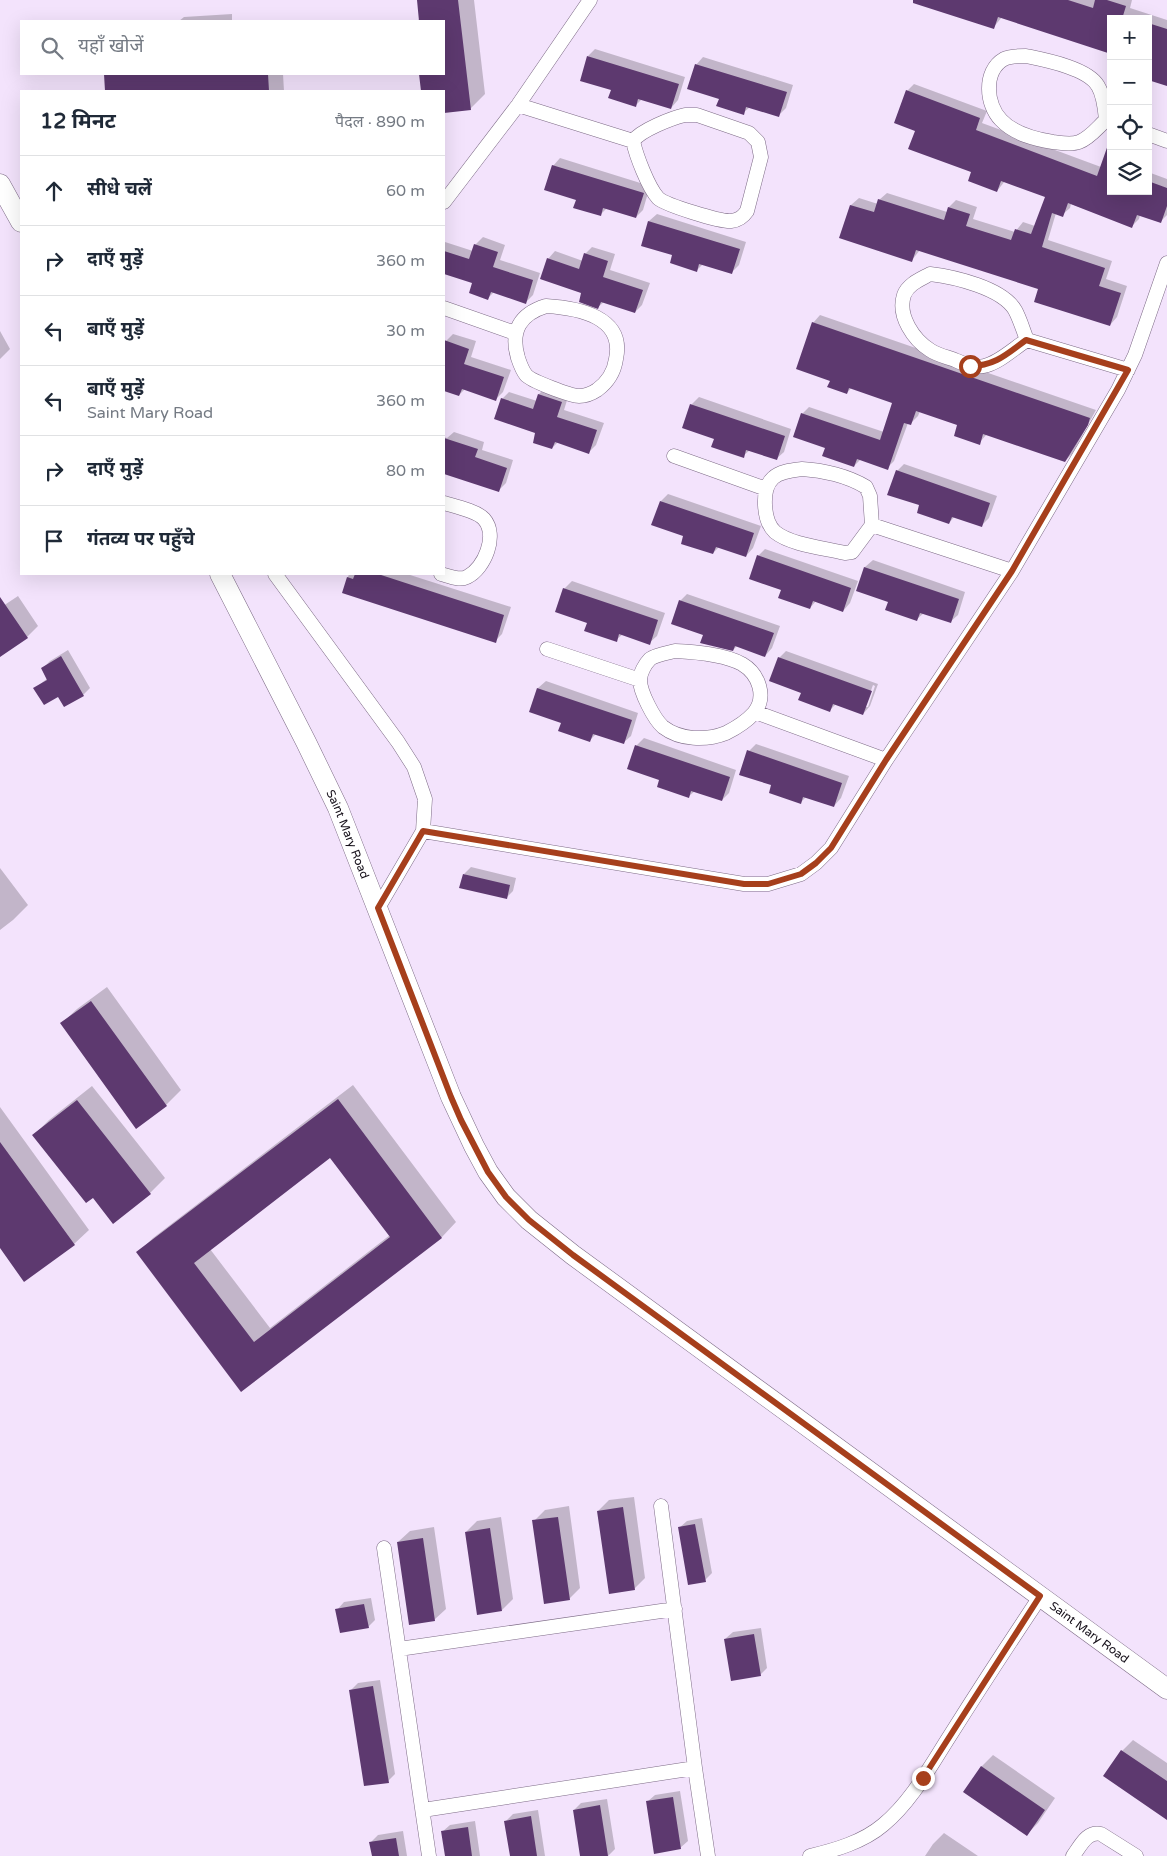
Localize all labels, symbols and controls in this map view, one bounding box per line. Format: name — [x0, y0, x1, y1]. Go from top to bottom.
map controls — [1107, 15, 1152, 195]
button: + — [1107, 15, 1152, 60]
search box — [20, 20, 445, 75]
icon: search — [38, 34, 66, 62]
text: यहाँ खोजें — [78, 35, 144, 57]
button: − — [1107, 60, 1152, 105]
button: locate — [1107, 105, 1152, 150]
text: 12 मिनट — [40, 109, 116, 134]
text: पैदल · 890 m — [335, 112, 425, 132]
button: layers — [1107, 150, 1152, 195]
icon: ahead — [40, 177, 68, 205]
text: सीधे चलें — [87, 178, 152, 200]
text: 60 m — [386, 181, 425, 201]
icon: right — [40, 247, 68, 275]
text: दाएँ मुड़ें — [87, 248, 143, 270]
text: 360 m — [376, 251, 425, 271]
icon: left — [40, 317, 68, 345]
text: बाएँ मुड़ें — [87, 318, 144, 340]
text: 30 m — [386, 321, 425, 341]
route start — [959, 355, 982, 378]
text: बाएँ मुड़ें — [87, 378, 144, 400]
icon: left — [40, 387, 68, 415]
text: 360 m — [376, 391, 425, 411]
text: Saint Mary Road — [87, 403, 213, 423]
icon: right — [40, 457, 68, 485]
text: दाएँ मुड़ें — [87, 458, 143, 480]
text: 80 m — [386, 461, 425, 481]
icon: arrive — [40, 527, 68, 555]
text: गंतव्य पर पहुँचे — [87, 528, 195, 550]
street label: Saint Mary Road — [323, 787, 372, 881]
street label: Saint Mary Road — [1047, 1599, 1132, 1666]
route end — [912, 1767, 935, 1790]

